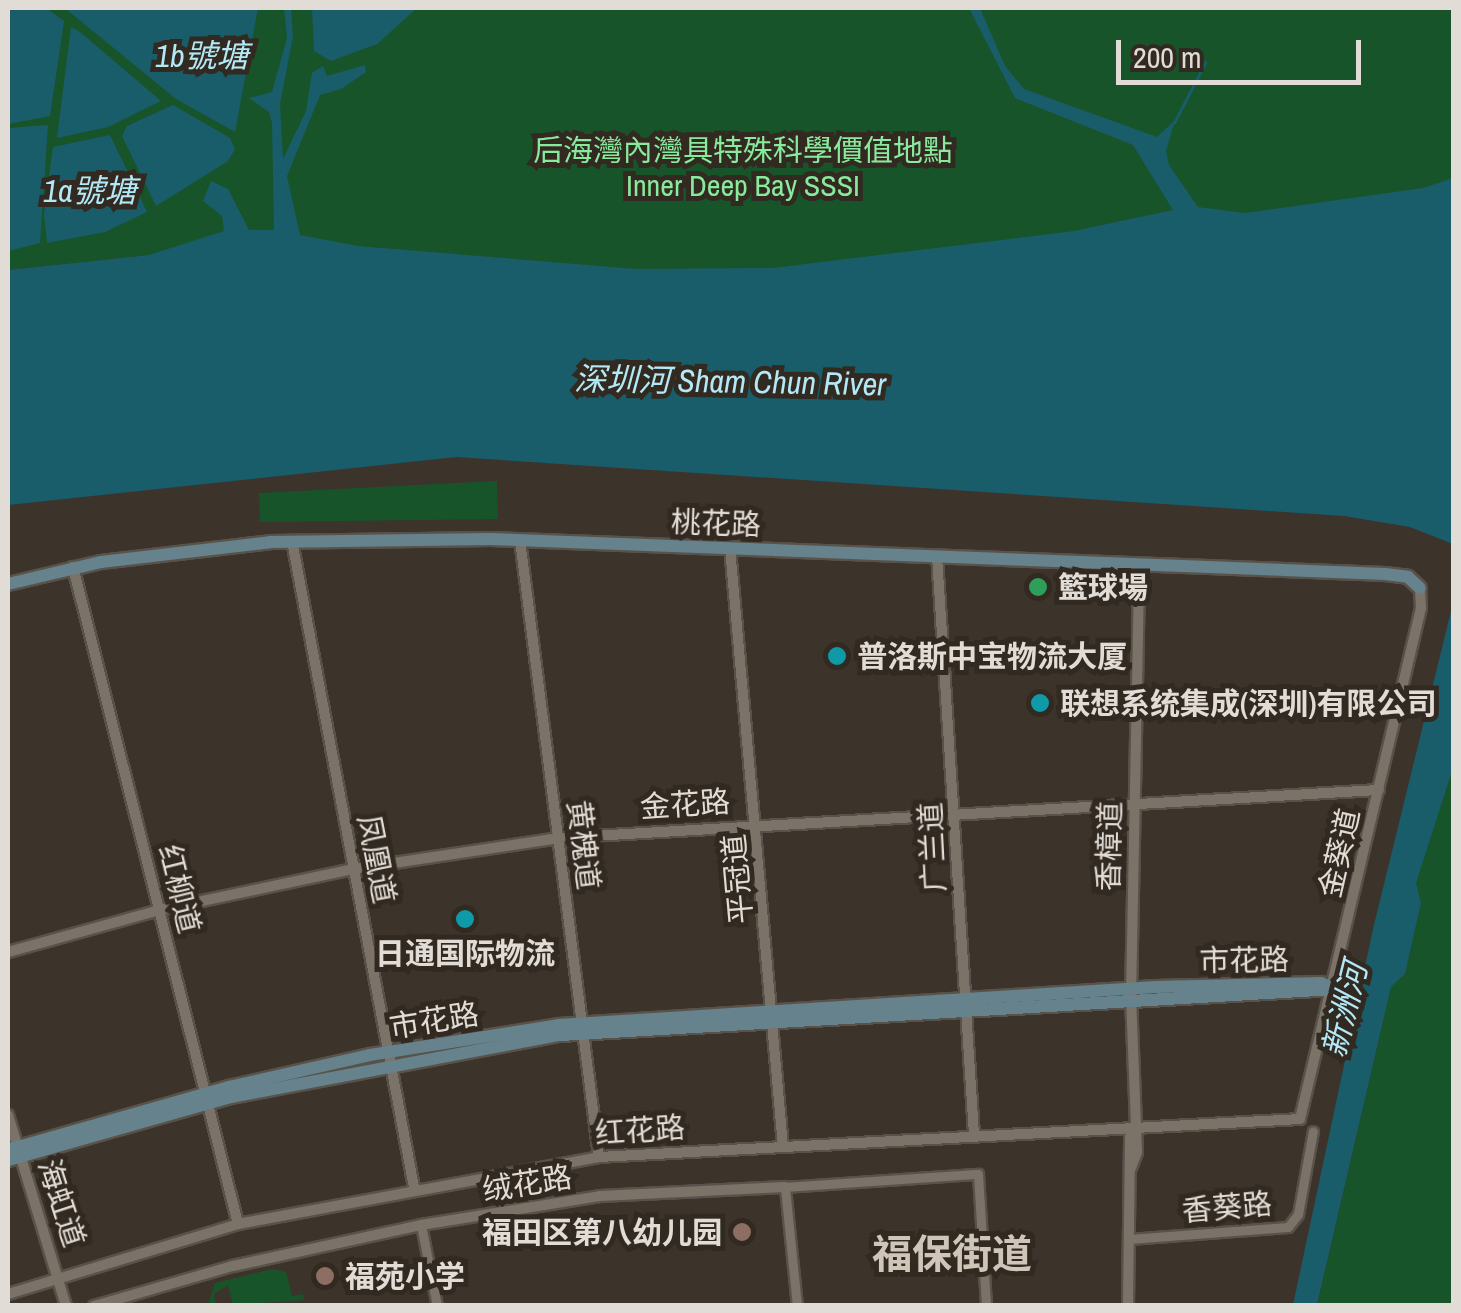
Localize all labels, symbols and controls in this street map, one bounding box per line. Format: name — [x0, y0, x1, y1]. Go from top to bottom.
scale bar — [1121, 20, 1366, 82]
water label: 1b號塘 — [155, 37, 249, 75]
text: 200 m — [1133, 37, 1201, 77]
park label: 后海灣內灣具特殊科學價值地點 Inner Deep Bay SSSI — [533, 132, 953, 202]
water label: 1a號塘 — [43, 172, 137, 210]
water label: 深圳河 Sham Chun River — [574, 360, 886, 404]
street label: 桃花路 — [670, 503, 762, 543]
place label: 籃球場 — [1058, 569, 1148, 605]
marker: 籃球場 — [1027, 576, 1049, 598]
place label: 普洛斯中宝物流大厦 — [857, 638, 1127, 674]
marker: 普洛斯中宝物流大厦 — [826, 645, 848, 667]
place label: 联想系统集成(深圳)有限公司 — [1060, 685, 1436, 721]
marker: 联想系统集成(深圳)有限公司 — [1029, 692, 1051, 714]
street label: 金花路 — [639, 783, 731, 825]
street label: 黄槐道 — [561, 798, 607, 892]
street label: 广兰道 — [912, 801, 952, 893]
street label: 香樟道 — [1090, 801, 1128, 891]
street label: 金葵道 — [1311, 805, 1367, 901]
street label: 凤凰道 — [351, 811, 403, 907]
street label: 平冠道 — [715, 833, 759, 925]
street label: 红柳道 — [152, 841, 208, 937]
marker: 日通国际物流 — [454, 908, 476, 930]
place label: 日通国际物流 — [375, 935, 555, 971]
street label: 市花路 — [1199, 941, 1289, 979]
water label: 新洲河 — [1315, 959, 1375, 1061]
street label: 市花路 — [387, 995, 481, 1045]
street label: 红花路 — [594, 1109, 686, 1151]
street label: 海虹道 — [31, 1155, 93, 1251]
street label: 绒花路 — [480, 1158, 574, 1208]
street label: 香葵路 — [1181, 1185, 1273, 1229]
place label: 福田区第八幼儿园 — [482, 1214, 722, 1250]
marker: 福田区第八幼儿园 — [731, 1221, 753, 1243]
district label: 福保街道 — [872, 1230, 1032, 1278]
place label: 福苑小学 — [345, 1258, 465, 1294]
marker: 福苑小学 — [314, 1265, 336, 1287]

